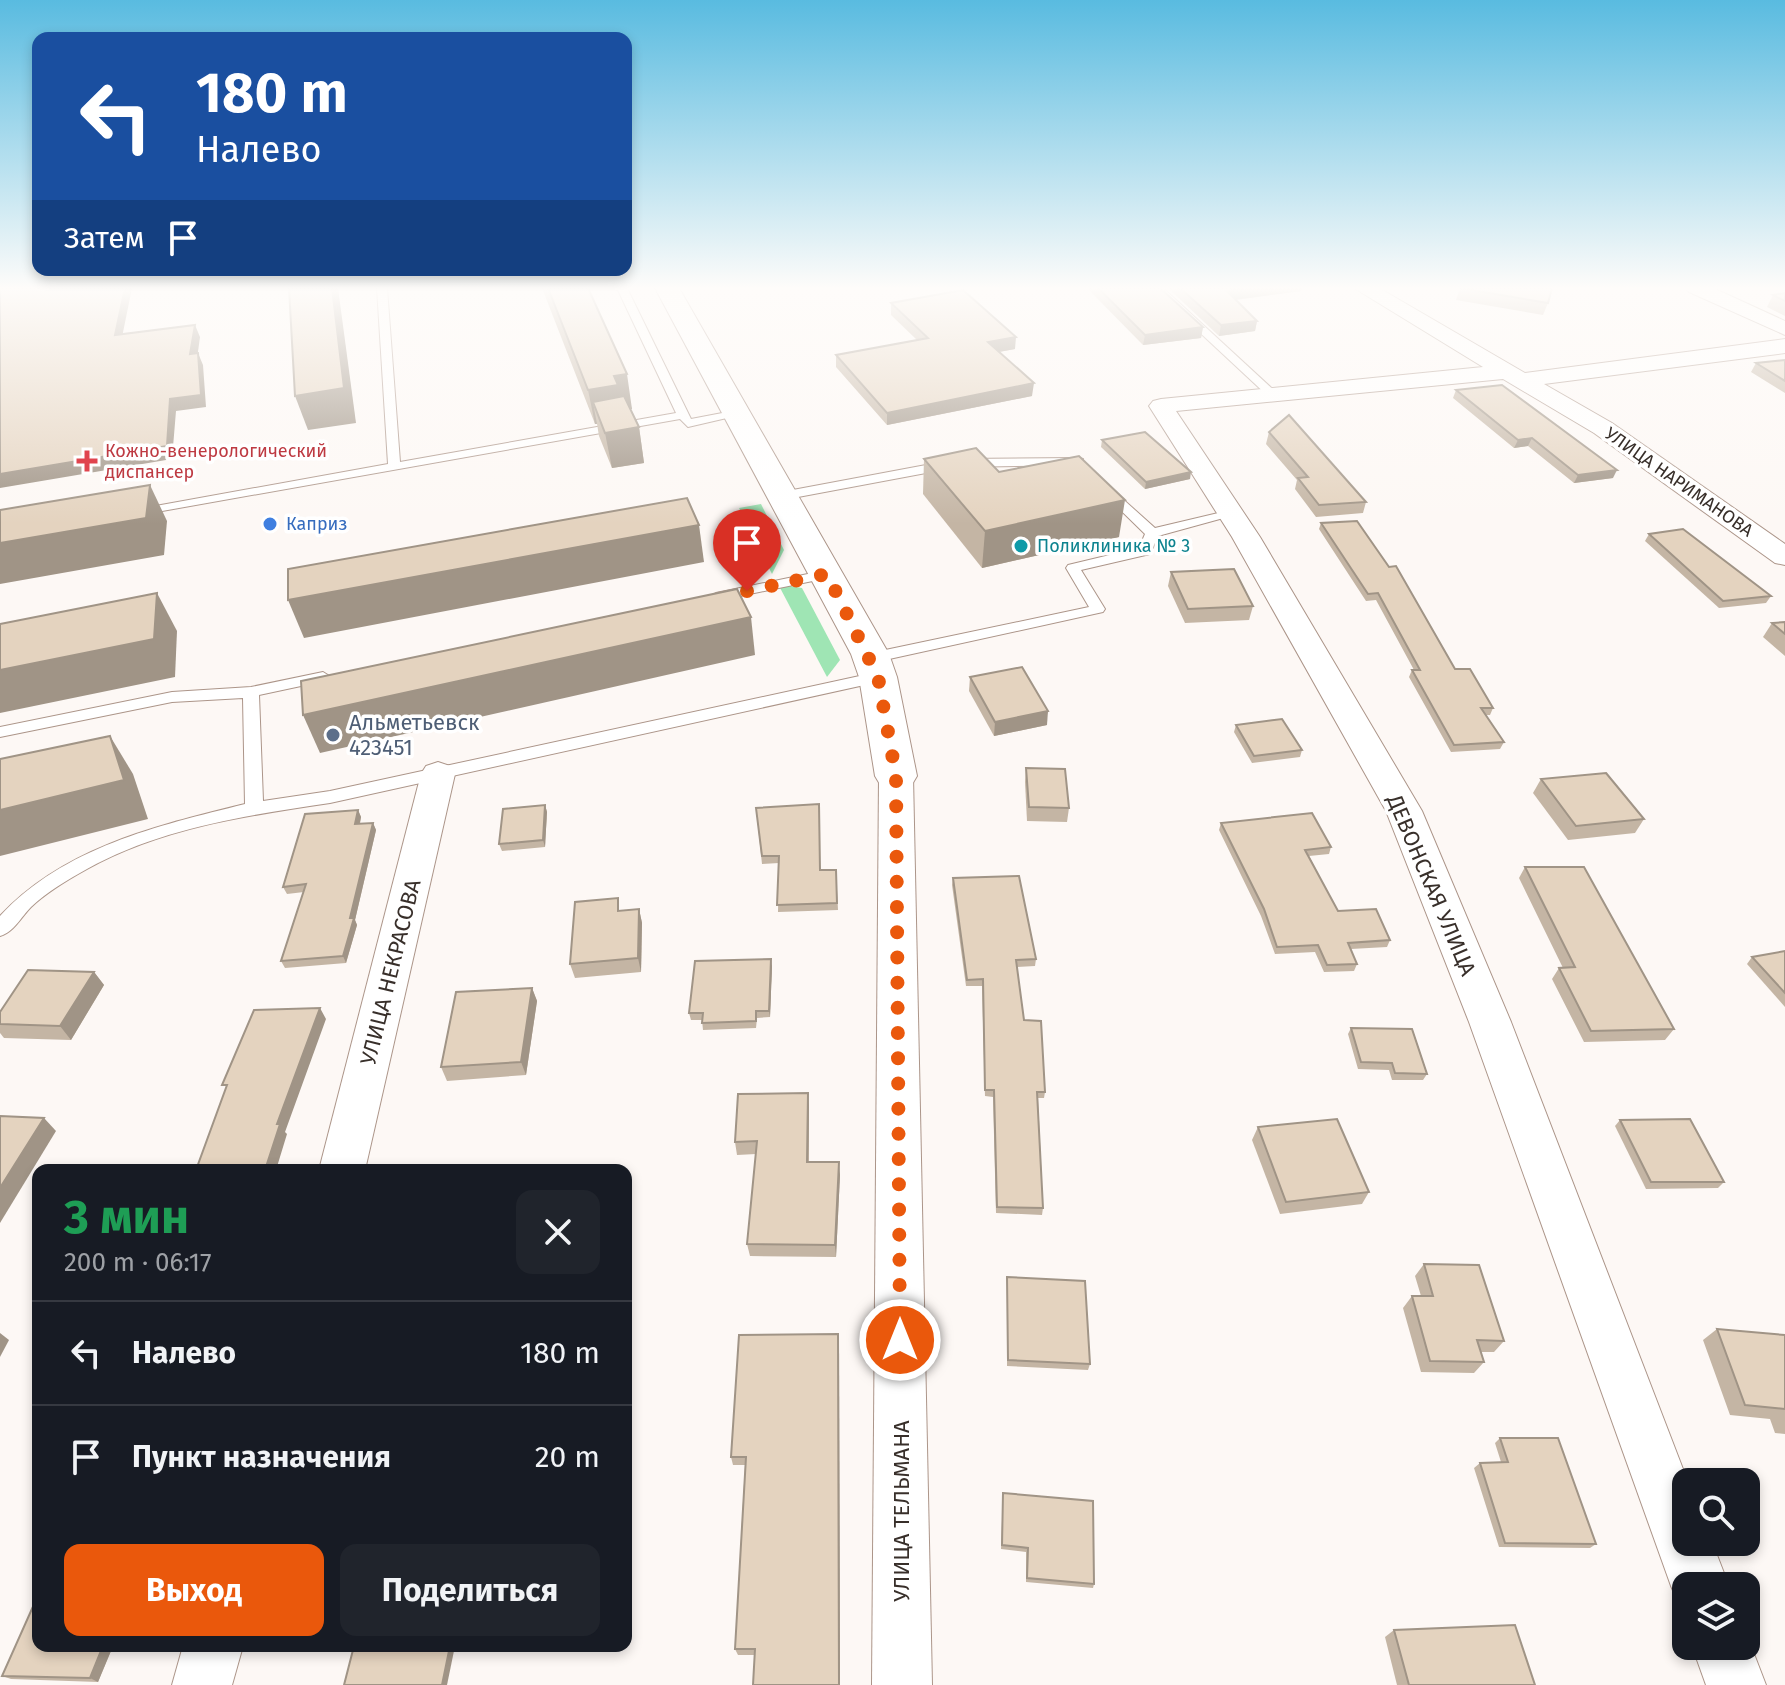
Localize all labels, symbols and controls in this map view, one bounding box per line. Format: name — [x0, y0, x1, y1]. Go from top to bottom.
text: 180 m — [196, 60, 348, 127]
icon: left — [64, 64, 168, 168]
text: Налево — [196, 128, 322, 172]
icon: arrive — [161, 216, 205, 260]
text: Затем — [64, 220, 145, 256]
street label: УЛИЦА НАРИМАНОВА — [1601, 423, 1758, 542]
place label: Кожно-венерологический диспансер — [105, 440, 327, 483]
marker: Кожно-венерологический диспансер — [76, 450, 98, 472]
pin — [713, 509, 781, 591]
place label: Каприз — [286, 513, 347, 535]
marker: Каприз — [261, 515, 279, 533]
icon: arrive — [725, 521, 769, 565]
place label: Поликлиника № 3 — [1037, 535, 1190, 557]
marker: Поликлиника № 3 — [1012, 537, 1030, 555]
place label: Альметьевск 423451 — [349, 709, 480, 761]
marker: Альметьевск 423451 — [324, 726, 342, 744]
street label: ДЕВОНСКАЯ УЛИЦА — [1381, 790, 1482, 980]
street label: УЛИЦА НЕКРАСОВА — [354, 876, 427, 1068]
text: 3 мин — [64, 1188, 189, 1246]
button: close — [516, 1190, 600, 1274]
text: 200 m · 06:17 — [64, 1247, 211, 1278]
position arrow — [858, 1298, 942, 1382]
icon: left — [64, 1331, 108, 1375]
text: Налево — [132, 1335, 236, 1371]
text: 180 m — [520, 1335, 600, 1371]
street label: УЛИЦА ТЕЛЬМАНА — [888, 1420, 915, 1602]
icon: arrive — [64, 1435, 108, 1479]
text: Пункт назначения — [132, 1439, 391, 1475]
text: 20 m — [535, 1439, 600, 1475]
map controls — [1672, 1468, 1760, 1660]
button: search — [1672, 1468, 1760, 1556]
button: Выход — [64, 1544, 324, 1636]
button: Поделиться — [340, 1544, 600, 1636]
button: layers — [1672, 1572, 1760, 1660]

